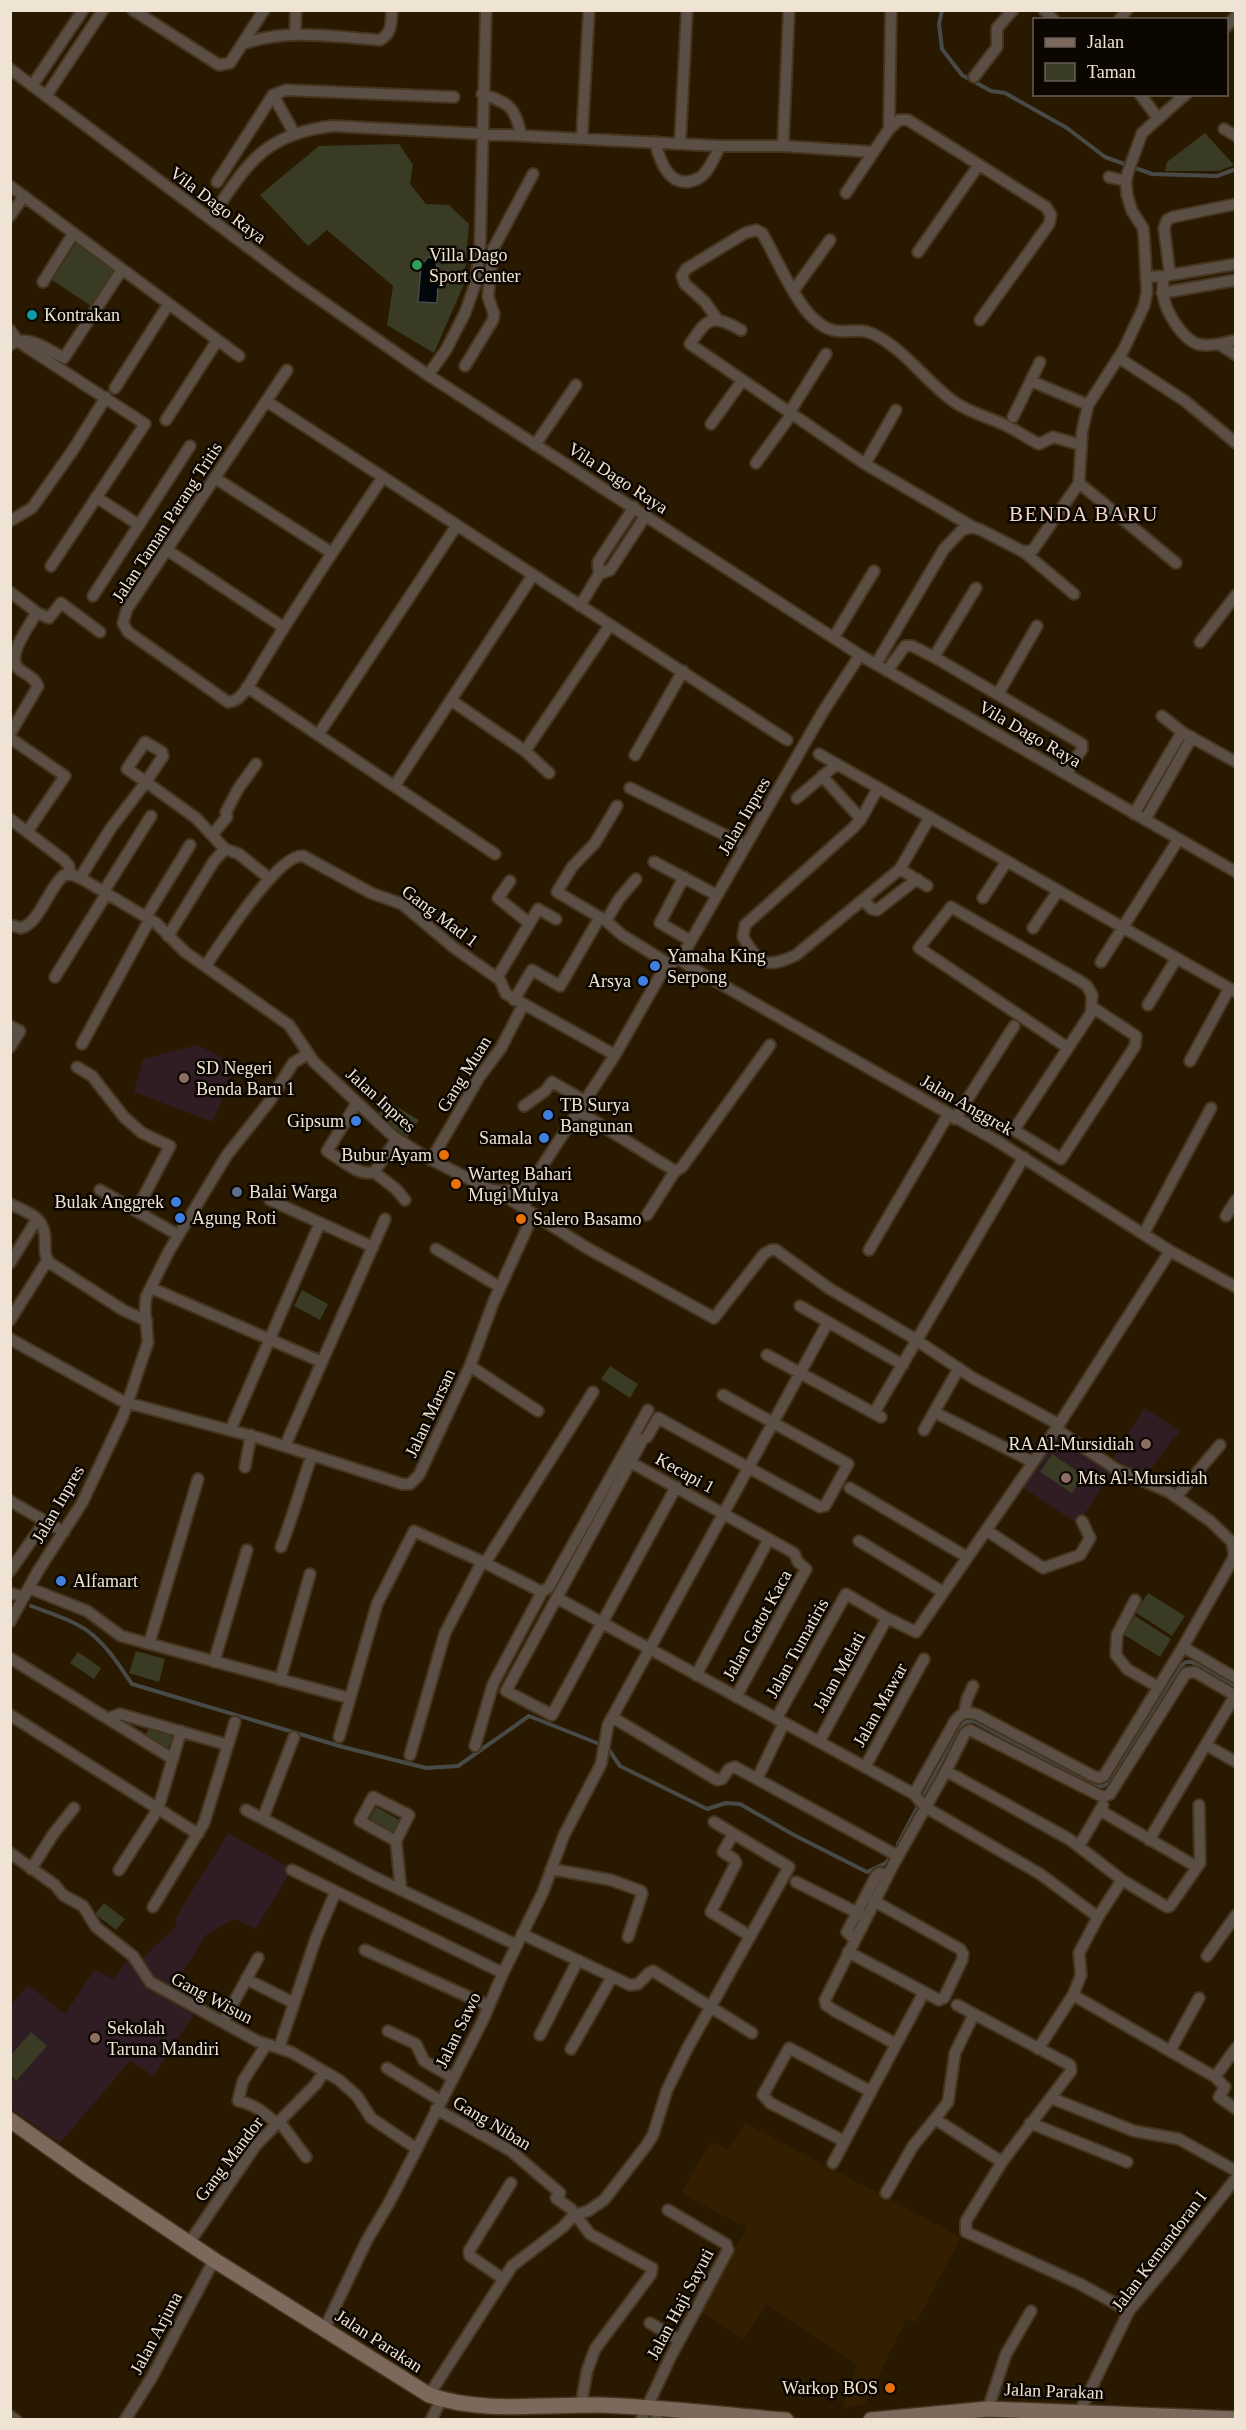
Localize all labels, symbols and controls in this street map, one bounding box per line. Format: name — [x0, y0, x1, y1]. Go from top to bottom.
legend — [1033, 18, 1228, 96]
text: Jalan — [1087, 32, 1124, 52]
text: Taman — [1087, 62, 1136, 82]
street label: Vila Dago Raya — [166, 162, 270, 248]
place label: Villa Dago Sport Center — [429, 245, 521, 286]
marker: Villa Dago Sport Center — [410, 258, 424, 272]
place label: Kontrakan — [44, 305, 120, 325]
marker: Kontrakan — [25, 308, 39, 322]
street label: Jalan Taman Parang Tritis — [108, 438, 226, 606]
street label: Vila Dago Raya — [564, 438, 672, 518]
district label: BENDA BARU — [1009, 502, 1159, 526]
street label: Vila Dago Raya — [975, 697, 1085, 771]
street label: Jalan Inpres — [714, 774, 774, 858]
street label: Gang Mad 1 — [398, 881, 482, 951]
place label: Yamaha King Serpong — [667, 946, 766, 987]
marker: Yamaha King Serpong — [648, 959, 662, 973]
place label: Arsya — [588, 971, 631, 991]
marker: Arsya — [636, 974, 650, 988]
street label: Gang Muan — [433, 1032, 495, 1116]
place label: SD Negeri Benda Baru 1 — [196, 1058, 295, 1099]
street label: Jalan Inpres — [342, 1064, 420, 1136]
street label: Jalan Anggrek — [917, 1070, 1017, 1140]
marker: SD Negeri Benda Baru 1 — [177, 1071, 191, 1085]
place label: TB Surya Bangunan — [560, 1095, 633, 1136]
marker: TB Surya Bangunan — [541, 1108, 555, 1122]
place label: Gipsum — [287, 1111, 344, 1131]
marker: Gipsum — [349, 1114, 363, 1128]
place label: Samala — [479, 1128, 532, 1148]
marker: Samala — [537, 1131, 551, 1145]
place label: Bubur Ayam — [341, 1145, 432, 1165]
marker: Bubur Ayam — [437, 1148, 451, 1162]
place label: Warteg Bahari Mugi Mulya — [468, 1164, 572, 1205]
marker: Warteg Bahari Mugi Mulya — [449, 1177, 463, 1191]
place label: Balai Warga — [249, 1182, 337, 1202]
marker: Balai Warga — [230, 1185, 244, 1199]
place label: Bulak Anggrek — [55, 1192, 164, 1212]
marker: Bulak Anggrek — [169, 1195, 183, 1209]
place label: Agung Roti — [192, 1208, 277, 1228]
place label: Salero Basamo — [533, 1209, 641, 1229]
marker: Agung Roti — [173, 1211, 187, 1225]
marker: Salero Basamo — [514, 1212, 528, 1226]
street label: Jalan Marsan — [401, 1366, 459, 1460]
place label: RA Al-Mursidiah — [1008, 1434, 1134, 1454]
marker: RA Al-Mursidiah — [1139, 1437, 1153, 1451]
street label: Kecapi 1 — [652, 1449, 718, 1497]
street label: Jalan Inpres — [28, 1462, 88, 1546]
place label: Mts Al-Mursidiah — [1078, 1468, 1208, 1488]
marker: Mts Al-Mursidiah — [1059, 1471, 1073, 1485]
street label: Jalan Gatot Kaca — [718, 1566, 796, 1684]
place label: Alfamart — [73, 1571, 138, 1591]
marker: Alfamart — [54, 1574, 68, 1588]
street label: Jalan Tumatiris — [761, 1595, 833, 1701]
street label: Jalan Melati — [809, 1628, 869, 1716]
street label: Jalan Mawar — [849, 1660, 911, 1750]
street label: Gang Wisun — [168, 1968, 256, 2028]
street label: Jalan Sawo — [431, 1989, 485, 2071]
place label: Sekolah Taruna Mandiri — [107, 2018, 219, 2059]
marker: Sekolah Taruna Mandiri — [88, 2031, 102, 2045]
street label: Gang Niban — [449, 2092, 535, 2154]
street label: Gang Mandor — [191, 2113, 267, 2205]
street label: Jalan Kemandoran I — [1107, 2187, 1211, 2315]
street label: Jalan Haji Sayuti — [642, 2245, 718, 2363]
street label: Jalan Arjuna — [126, 2288, 186, 2378]
street label: Jalan Parakan — [332, 2306, 426, 2376]
place label: Warkop BOS — [782, 2378, 878, 2398]
street label: Jalan Parakan — [1004, 2379, 1104, 2403]
marker: Warkop BOS — [883, 2381, 897, 2395]

